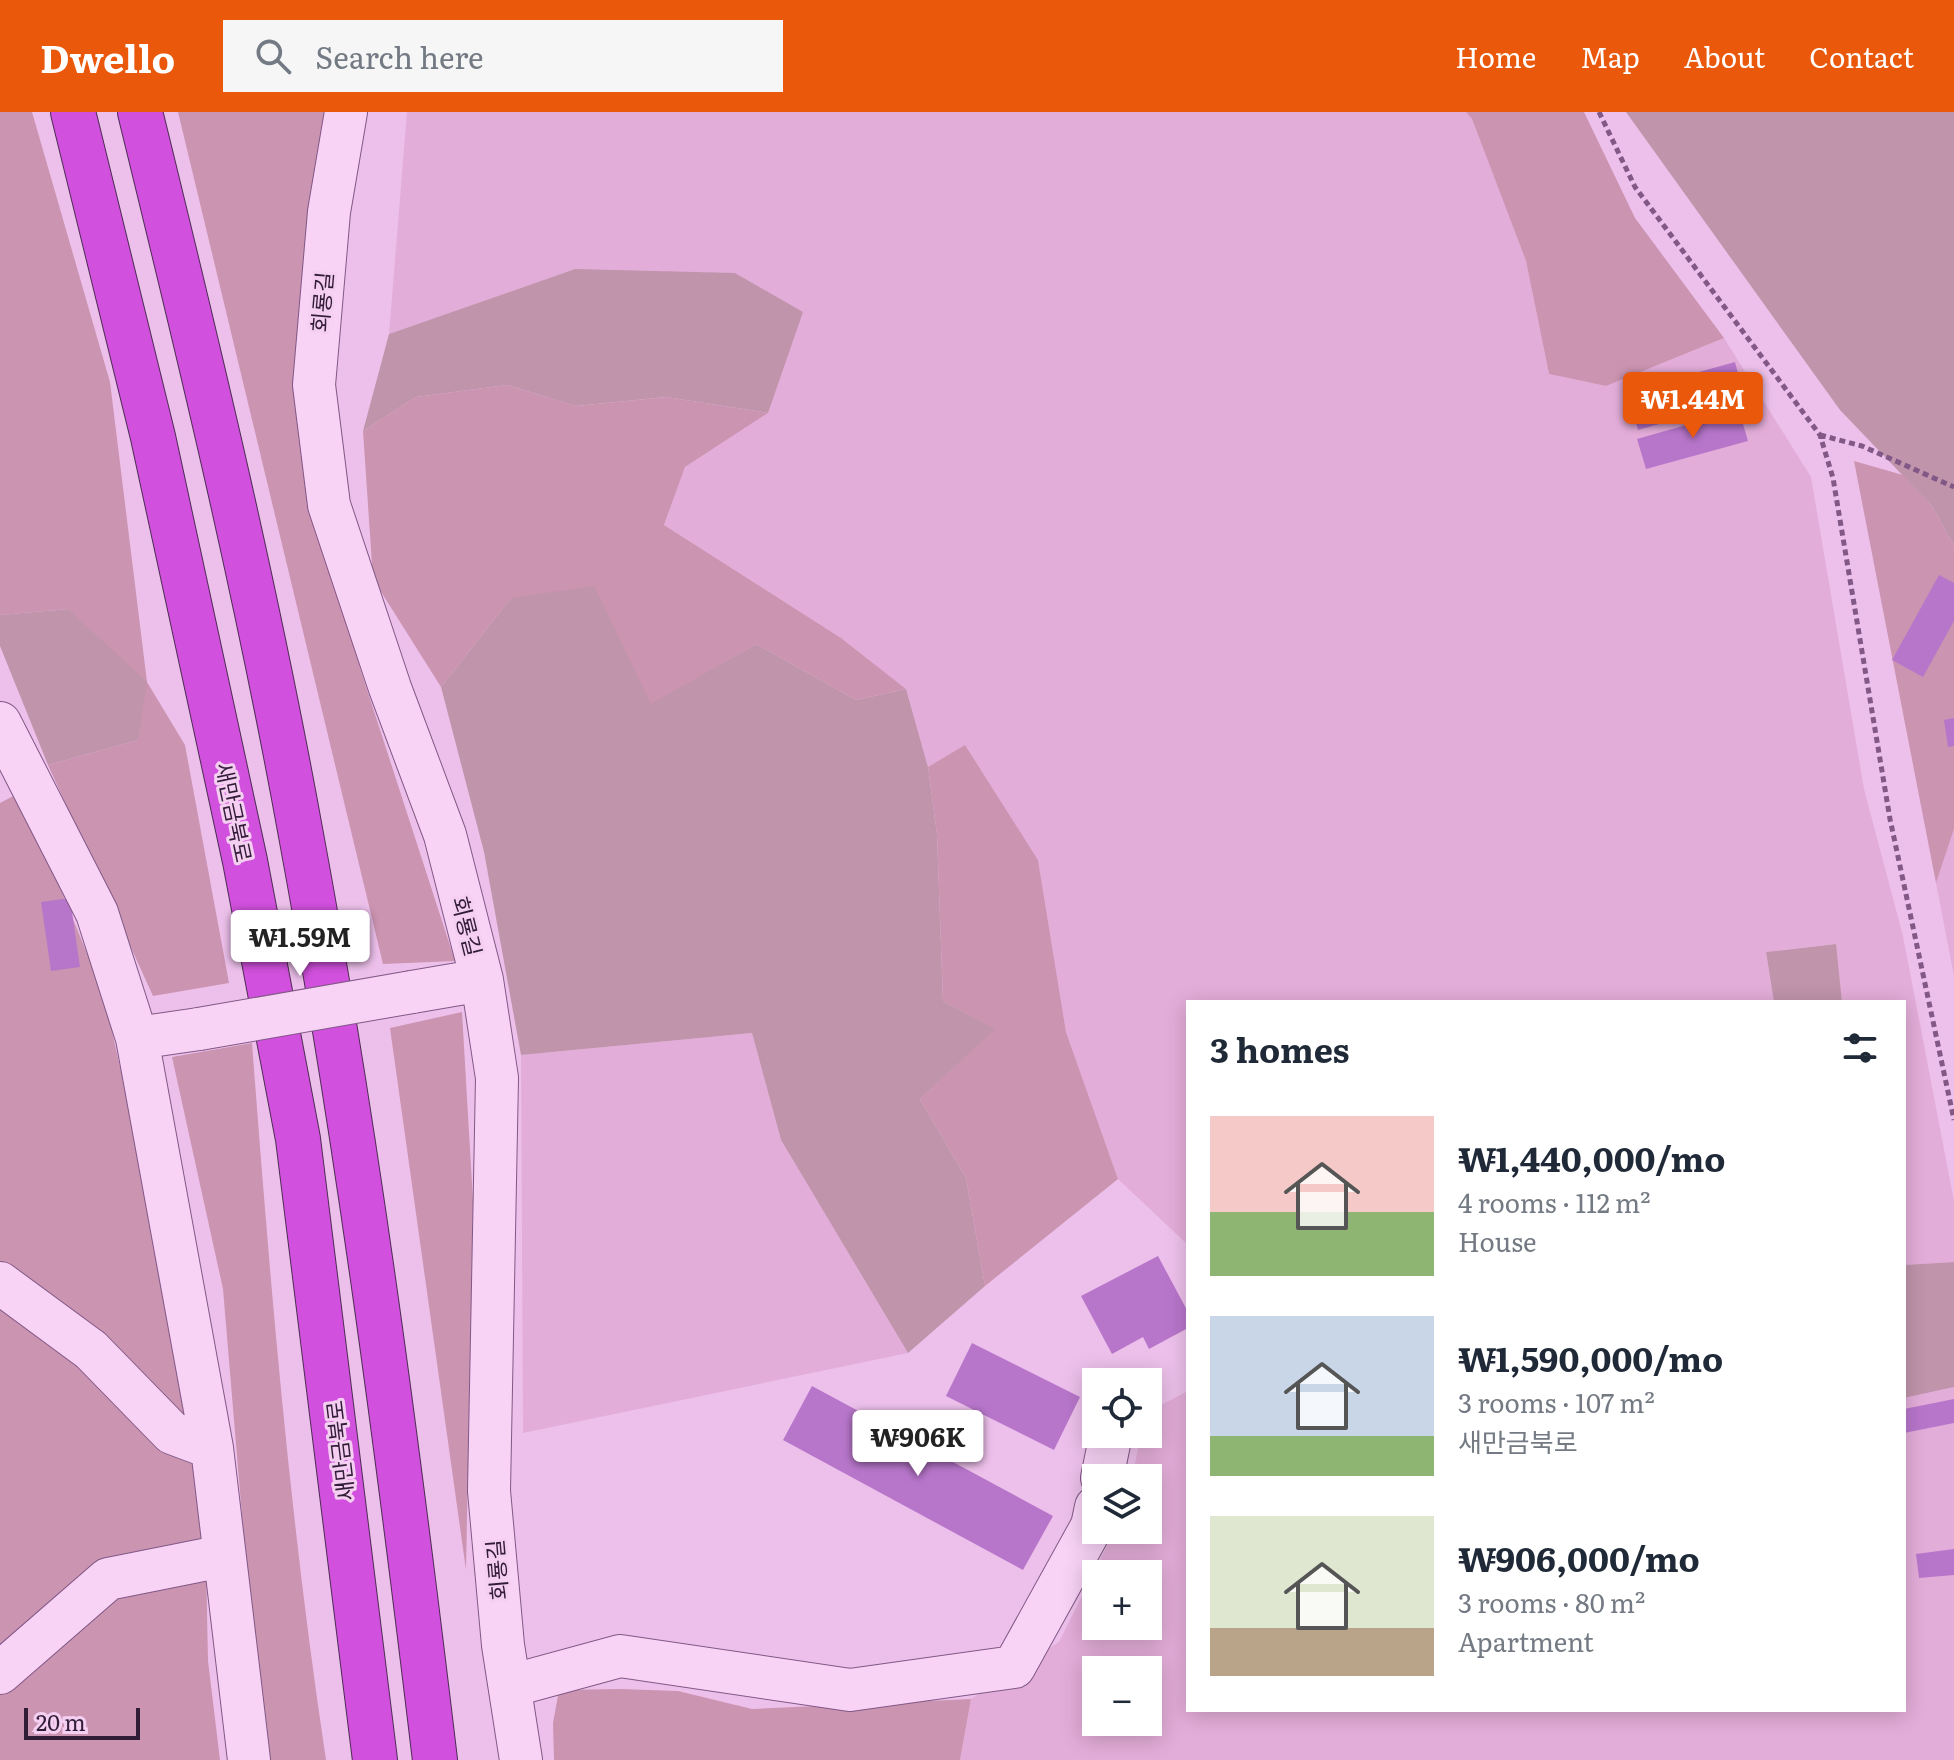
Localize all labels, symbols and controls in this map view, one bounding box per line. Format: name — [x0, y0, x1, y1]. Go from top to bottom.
search box — [223, 20, 783, 92]
text: Dwello — [40, 28, 175, 85]
icon: search — [251, 34, 295, 78]
text: Search here — [315, 34, 484, 78]
text: Home — [1455, 35, 1536, 77]
text: Map — [1580, 35, 1640, 77]
text: About — [1684, 35, 1765, 77]
text: Contact — [1809, 35, 1914, 77]
street label: 회룡길 — [302, 270, 340, 334]
pin: ₩1.44M — [1628, 372, 1758, 440]
text: ₩1.44M — [1641, 378, 1745, 417]
street label: 새만금북로 — [208, 759, 262, 865]
street label: 회룡길 — [445, 893, 491, 959]
pin: ₩1.59M — [235, 910, 365, 978]
text: ₩1.59M — [249, 916, 351, 955]
text: 3 homes — [1210, 1023, 1350, 1073]
icon: filters — [1838, 1026, 1882, 1070]
text: ₩1,440,000/mo — [1458, 1132, 1725, 1182]
icon: home — [1274, 1148, 1370, 1244]
text: 4 rooms · 112 m² — [1458, 1182, 1651, 1221]
text: House — [1458, 1221, 1536, 1260]
text: ₩1,590,000/mo — [1458, 1332, 1723, 1382]
icon: home — [1274, 1348, 1370, 1444]
map controls — [1082, 1368, 1162, 1736]
button: locate — [1082, 1368, 1162, 1448]
text: 3 rooms · 107 m² — [1458, 1382, 1655, 1421]
street label: 새만금북로 — [316, 1399, 362, 1503]
pin: ₩906K — [862, 1410, 974, 1478]
text: ₩906K — [870, 1416, 966, 1455]
text: 새만금북로 — [1458, 1421, 1578, 1460]
button: layers — [1082, 1464, 1162, 1544]
text: ₩906,000/mo — [1458, 1532, 1700, 1582]
street label: 회룡길 — [477, 1538, 515, 1602]
icon: home — [1274, 1548, 1370, 1644]
button: + — [1082, 1560, 1162, 1640]
text: 3 rooms · 80 m² — [1458, 1582, 1645, 1621]
text: Apartment — [1458, 1621, 1594, 1660]
button: − — [1082, 1656, 1162, 1736]
scale bar — [24, 1704, 140, 1740]
text: 20 m — [36, 1705, 86, 1738]

